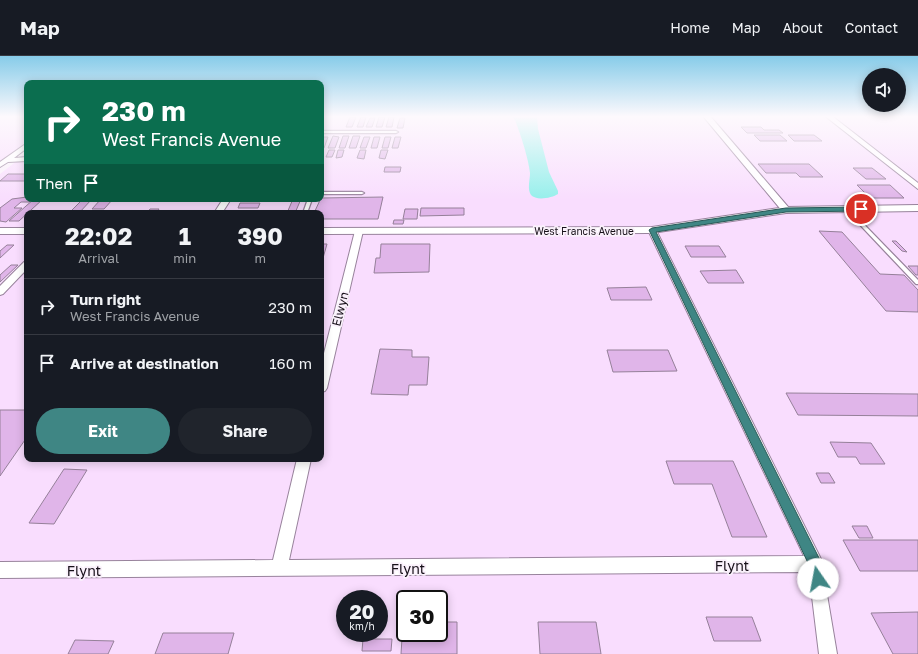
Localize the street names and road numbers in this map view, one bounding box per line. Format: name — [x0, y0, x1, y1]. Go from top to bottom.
street label: West Francis Avenue — [534, 225, 634, 237]
street label: Elwyn — [328, 290, 352, 328]
street label: Flynt — [715, 557, 749, 574]
street label: Flynt — [391, 560, 425, 577]
street label: Flynt — [67, 562, 101, 579]

